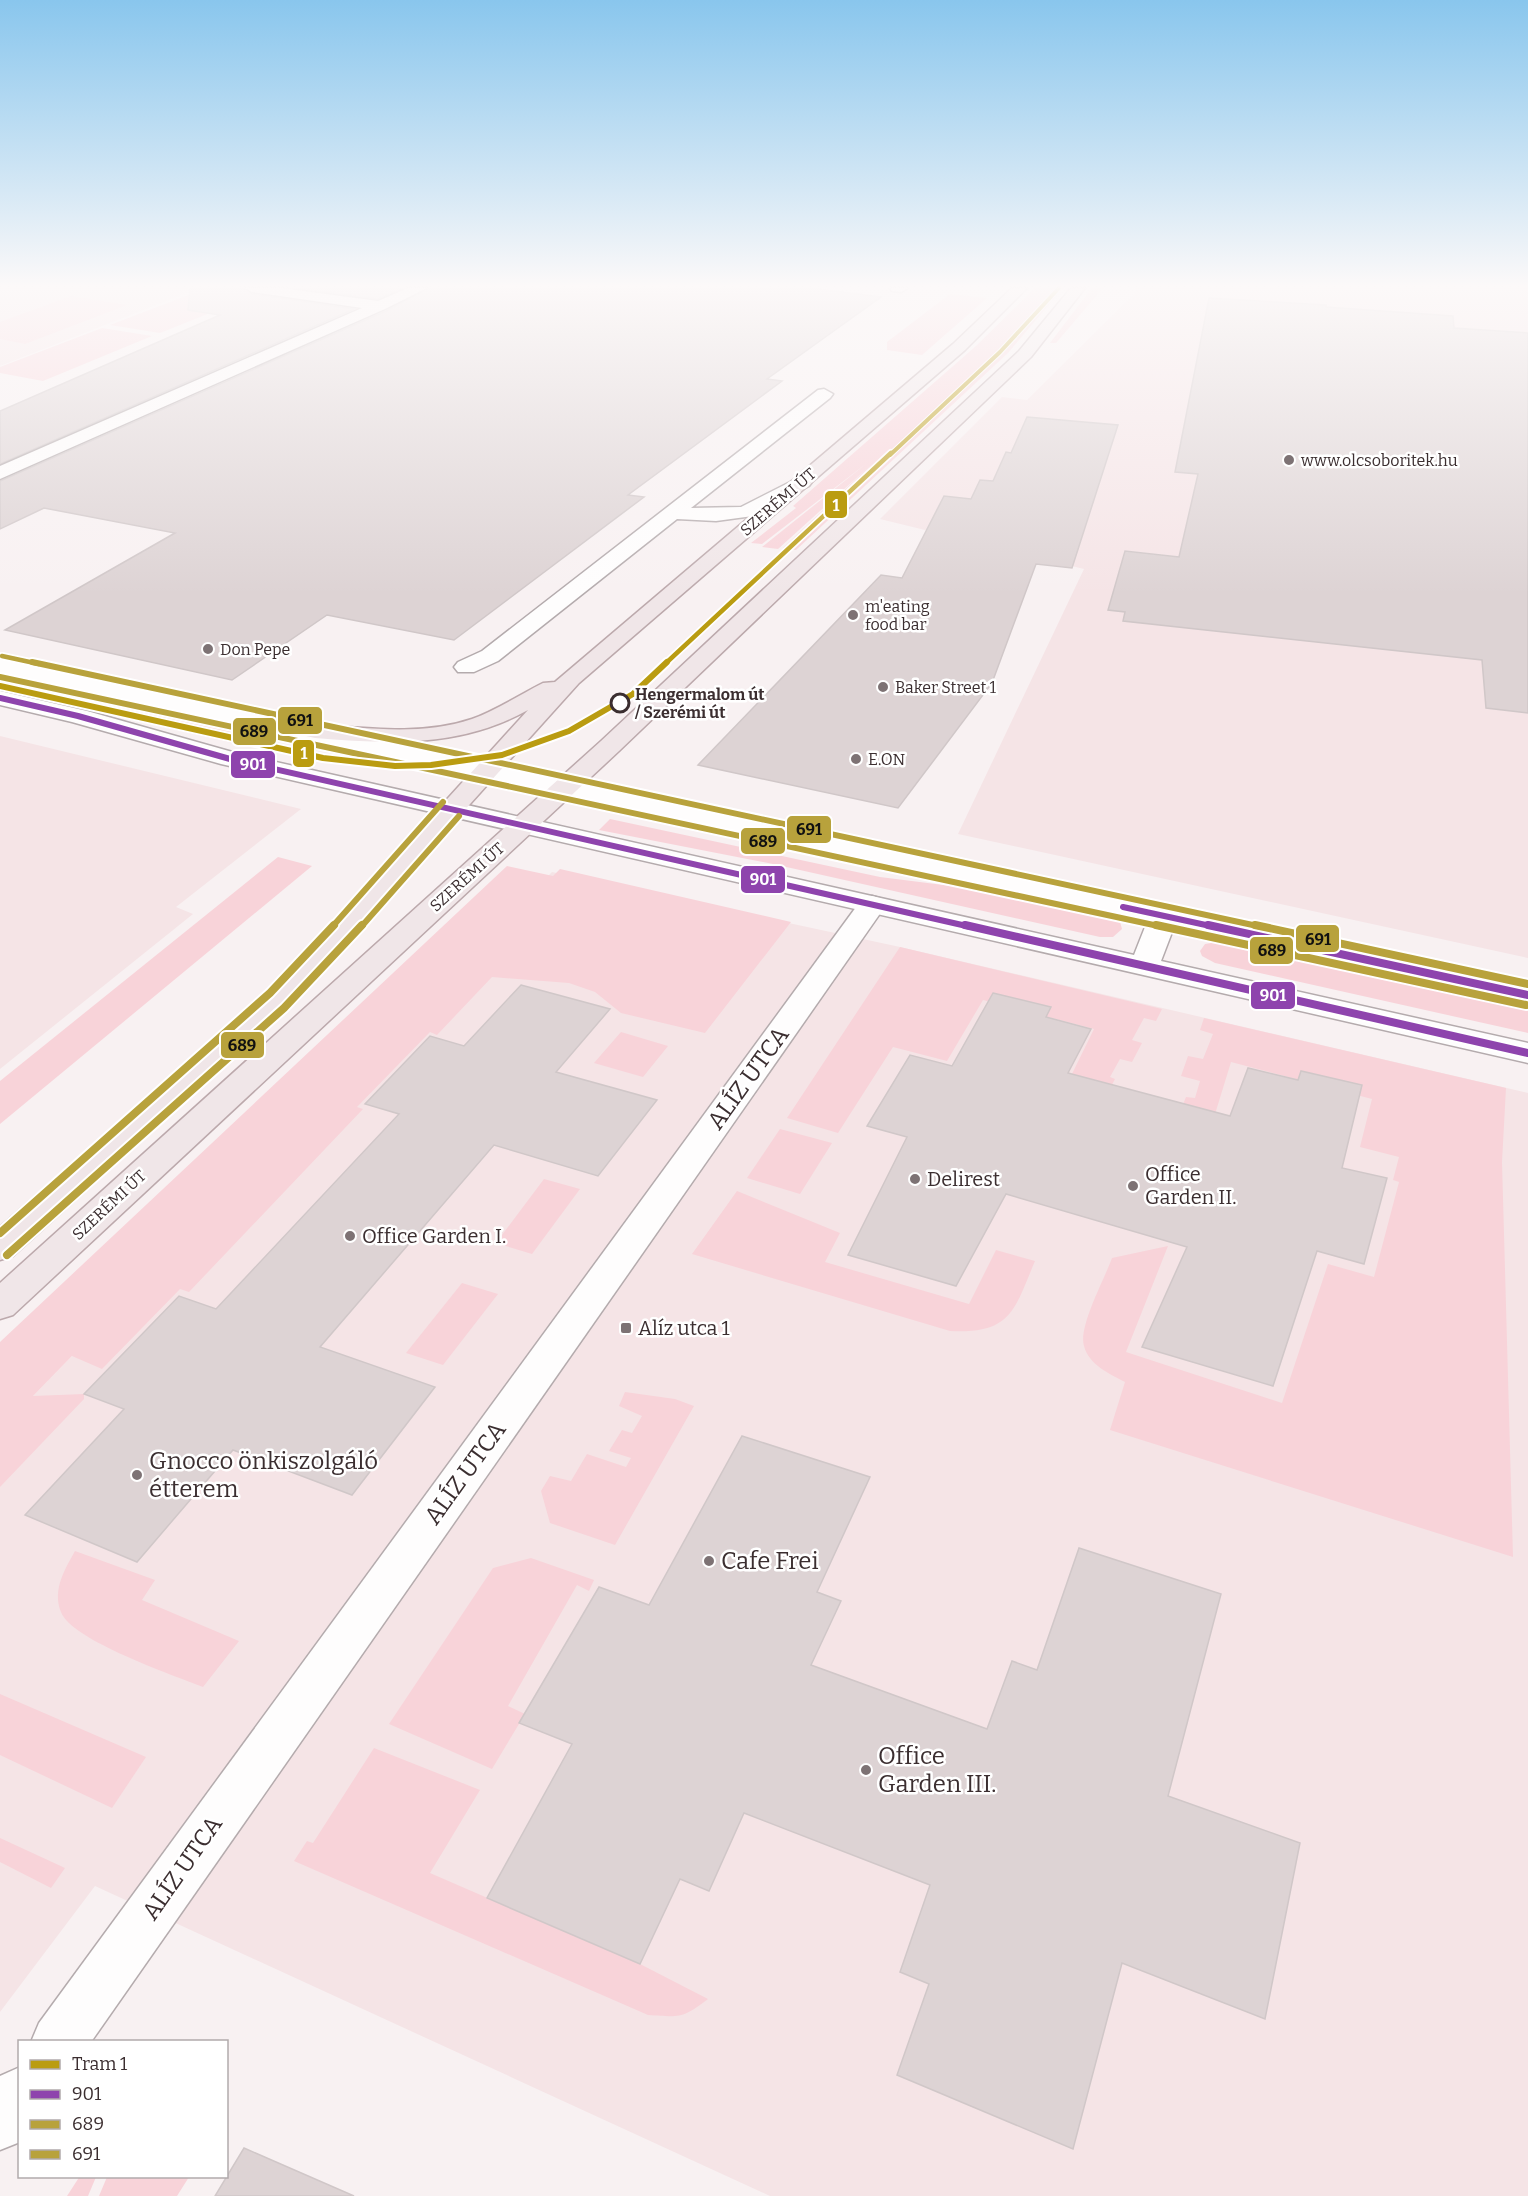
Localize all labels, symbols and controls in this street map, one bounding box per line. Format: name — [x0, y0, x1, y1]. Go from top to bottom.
place label: www.olcsoboritek.hu — [1300, 451, 1458, 470]
marker: www.olcsoboritek.hu — [1282, 453, 1296, 467]
street label: SZERÉMI ÚT — [736, 463, 820, 540]
line badge: 1 — [824, 490, 848, 519]
text: 1 — [833, 496, 840, 515]
place label: m'eating food bar — [865, 597, 930, 634]
marker: m'eating food bar — [846, 608, 860, 622]
place label: Don Pepe — [220, 640, 290, 659]
marker: Don Pepe — [201, 642, 215, 656]
place label: Baker Street 1 — [895, 678, 997, 697]
marker: Baker Street 1 — [876, 680, 890, 694]
place label: Hengermalom út / Szerémi út — [634, 685, 765, 722]
marker: Hengermalom út / Szerémi út — [610, 693, 630, 713]
line badge: 691 — [277, 706, 323, 735]
text: 691 — [287, 711, 313, 730]
line badge: 689 — [232, 717, 277, 746]
text: 689 — [240, 722, 268, 741]
line badge: 1 — [292, 739, 315, 768]
text: 1 — [301, 744, 308, 763]
line badge: 901 — [230, 750, 276, 779]
place label: E.ON — [868, 750, 906, 769]
marker: E.ON — [849, 752, 863, 766]
text: 901 — [240, 755, 266, 774]
line badge: 691 — [786, 815, 832, 844]
text: 691 — [796, 820, 822, 839]
line badge: 689 — [740, 827, 786, 855]
text: 689 — [749, 832, 777, 851]
street label: SZERÉMI ÚT — [425, 838, 508, 915]
line badge: 901 — [740, 865, 786, 894]
text: 901 — [750, 870, 776, 889]
line badge: 691 — [1295, 924, 1340, 953]
text: 691 — [1305, 930, 1331, 949]
line badge: 689 — [1249, 936, 1294, 965]
text: 689 — [1258, 941, 1286, 960]
line badge: 901 — [1250, 981, 1296, 1010]
text: 901 — [1260, 986, 1286, 1005]
street label: ALÍZ UTCA — [701, 1021, 795, 1135]
line badge: 689 — [220, 1031, 265, 1059]
text: 689 — [228, 1036, 256, 1055]
place label: Office Garden II. — [1145, 1162, 1237, 1209]
street label: SZERÉMI ÚT — [68, 1165, 150, 1244]
place label: Delirest — [927, 1167, 1000, 1191]
marker: Delirest — [908, 1172, 922, 1186]
marker: Office Garden II. — [1126, 1179, 1140, 1193]
place label: Office Garden I. — [362, 1224, 506, 1248]
marker: Office Garden I. — [343, 1229, 357, 1243]
place label: Alíz utca 1 — [638, 1316, 730, 1340]
marker: Alíz utca 1 — [619, 1321, 633, 1335]
street label: ALÍZ UTCA — [418, 1416, 512, 1530]
place label: Gnocco önkiszolgáló étterem — [149, 1447, 378, 1503]
marker: Gnocco önkiszolgáló étterem — [130, 1468, 144, 1482]
place label: Cafe Frei — [721, 1547, 819, 1575]
marker: Cafe Frei — [702, 1554, 716, 1568]
place label: Office Garden III. — [878, 1742, 996, 1798]
marker: Office Garden III. — [859, 1763, 873, 1777]
street label: ALÍZ UTCA — [135, 1810, 228, 1925]
legend — [18, 2040, 228, 2178]
text: Tram 1 — [72, 2053, 128, 2075]
text: 901 — [72, 2083, 102, 2105]
text: 689 — [72, 2113, 104, 2135]
text: 691 — [72, 2143, 101, 2165]

